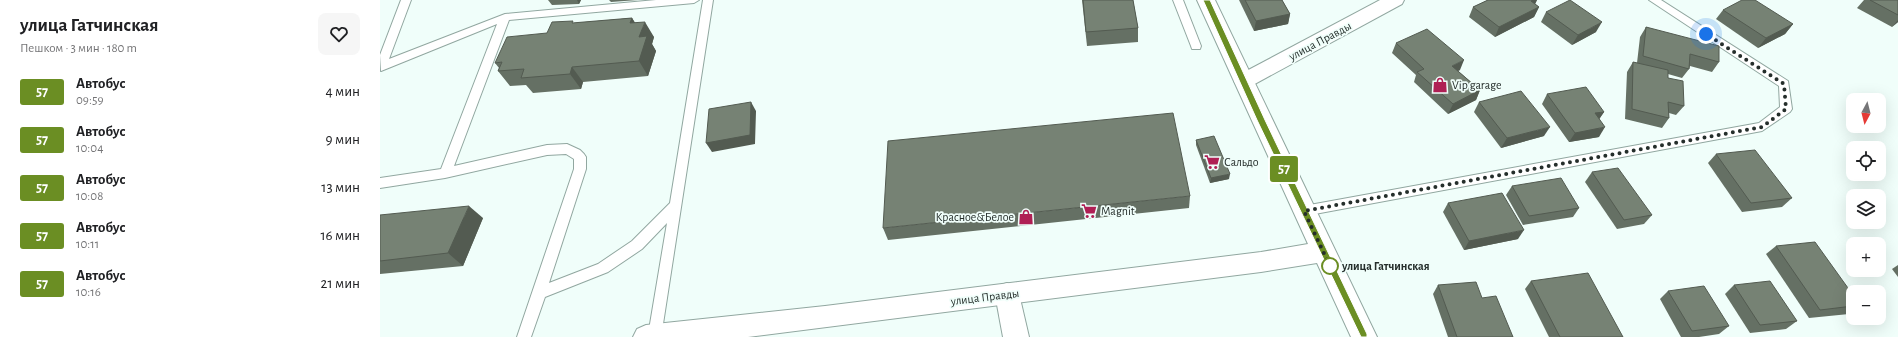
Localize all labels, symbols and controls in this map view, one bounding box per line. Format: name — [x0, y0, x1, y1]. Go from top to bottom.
button: heart — [318, 13, 360, 55]
text: улица Гатчинская — [20, 16, 159, 35]
street label: улица Правды — [1286, 20, 1354, 64]
your location — [1696, 24, 1716, 44]
text: Пешком · 3 мин · 180 m — [20, 42, 137, 55]
text: Автобус — [76, 76, 126, 91]
shop icon: Vip garage — [1431, 76, 1449, 94]
place label: Vip garage — [1452, 79, 1502, 91]
text: 4 мин — [325, 84, 360, 99]
text: 57 — [36, 85, 48, 99]
north arrow — [1846, 93, 1886, 133]
map controls — [1846, 93, 1886, 325]
text: 09:59 — [76, 94, 104, 107]
text: Автобус — [76, 124, 126, 139]
text: 9 мин — [326, 132, 360, 147]
text: 57 — [36, 133, 48, 147]
button: locate — [1846, 141, 1886, 181]
text: 10:04 — [76, 142, 103, 155]
supermarket icon: Сальдо — [1203, 153, 1221, 171]
place label: Сальдо — [1224, 156, 1259, 168]
line badge: 57 — [1266, 156, 1302, 182]
text: 57 — [1278, 162, 1290, 176]
text: Автобус — [76, 172, 126, 187]
text: 13 мин — [321, 180, 360, 195]
text: 57 — [36, 181, 48, 195]
button: layers — [1846, 189, 1886, 229]
text: 10:08 — [76, 190, 103, 203]
supermarket icon: Magnit — [1080, 202, 1098, 220]
place label: Magnit — [1101, 205, 1135, 217]
shop icon: Красное&Белое — [1017, 208, 1035, 226]
place label: Красное&Белое — [936, 211, 1014, 223]
text: Автобус — [76, 220, 126, 235]
text: 16 мин — [320, 228, 360, 243]
text: 57 — [36, 229, 48, 243]
button: + — [1846, 237, 1886, 277]
text: 10:11 — [76, 238, 99, 251]
marker: улица Гатчинская — [1321, 257, 1339, 275]
place label: улица Гатчинская — [1341, 260, 1430, 273]
text: Автобус — [76, 268, 126, 283]
text: 21 мин — [321, 276, 360, 291]
text: 57 — [36, 277, 48, 291]
button: − — [1846, 285, 1886, 325]
text: 10:16 — [76, 286, 101, 299]
street label: улица Правды — [949, 287, 1020, 308]

